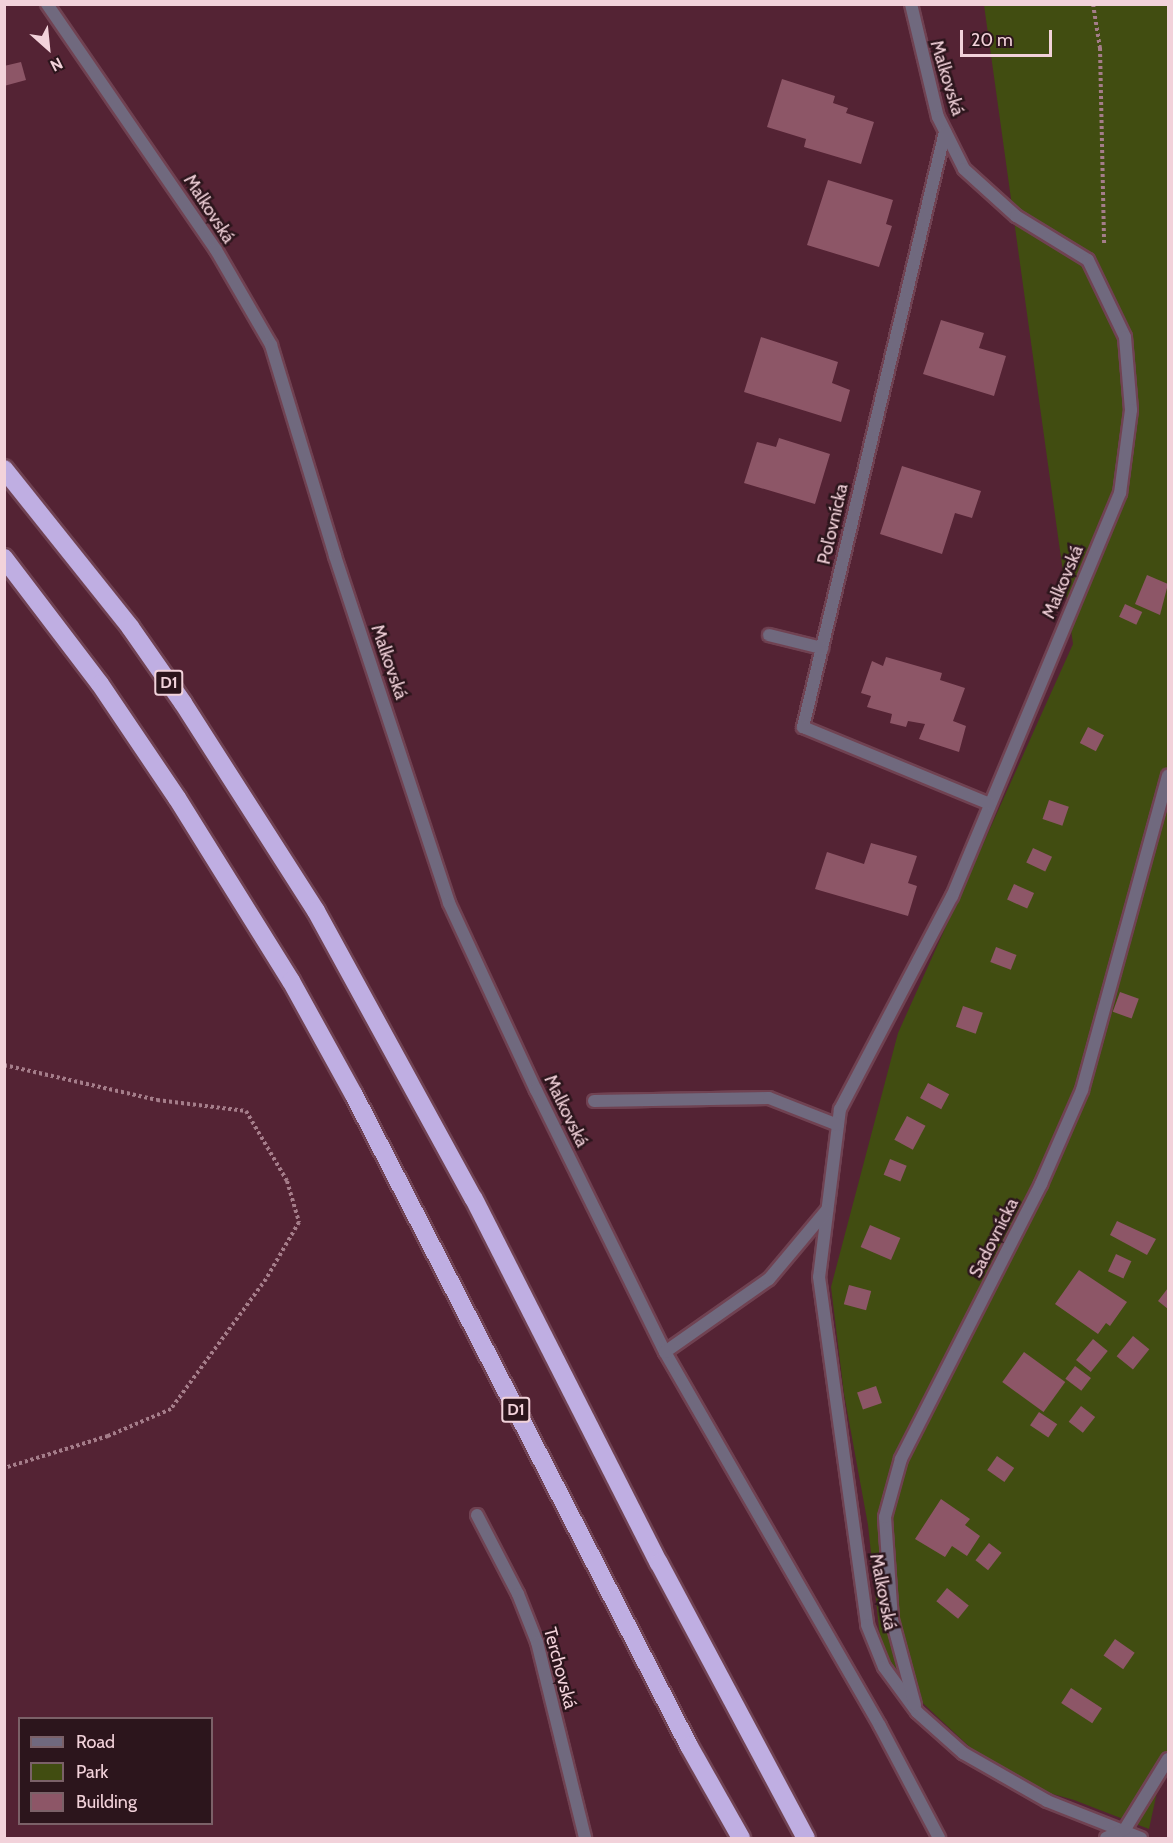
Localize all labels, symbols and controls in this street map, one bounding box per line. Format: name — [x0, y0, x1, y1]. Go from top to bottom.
north arrow — [18, 18, 78, 78]
scale bar — [963, 18, 1054, 56]
text: 20 m — [971, 29, 1013, 51]
street label: Malkovská — [925, 38, 969, 118]
text: N — [47, 53, 66, 76]
street label: Malkovská — [179, 171, 239, 247]
street label: Poľovnícka — [813, 482, 853, 566]
street label: Malkovská — [1038, 542, 1088, 622]
street label: Malkovská — [366, 622, 412, 702]
road number: D1 — [154, 670, 184, 696]
street label: Malkovská — [539, 1071, 593, 1151]
street label: Sadovnícka — [965, 1195, 1023, 1281]
road number: D1 — [501, 1397, 531, 1423]
street label: Malkovská — [865, 1552, 901, 1632]
street label: Terchovská — [539, 1625, 581, 1711]
legend — [18, 1717, 213, 1825]
text: Road — [76, 1731, 115, 1753]
text: Park — [76, 1761, 108, 1783]
text: Building — [76, 1791, 137, 1813]

